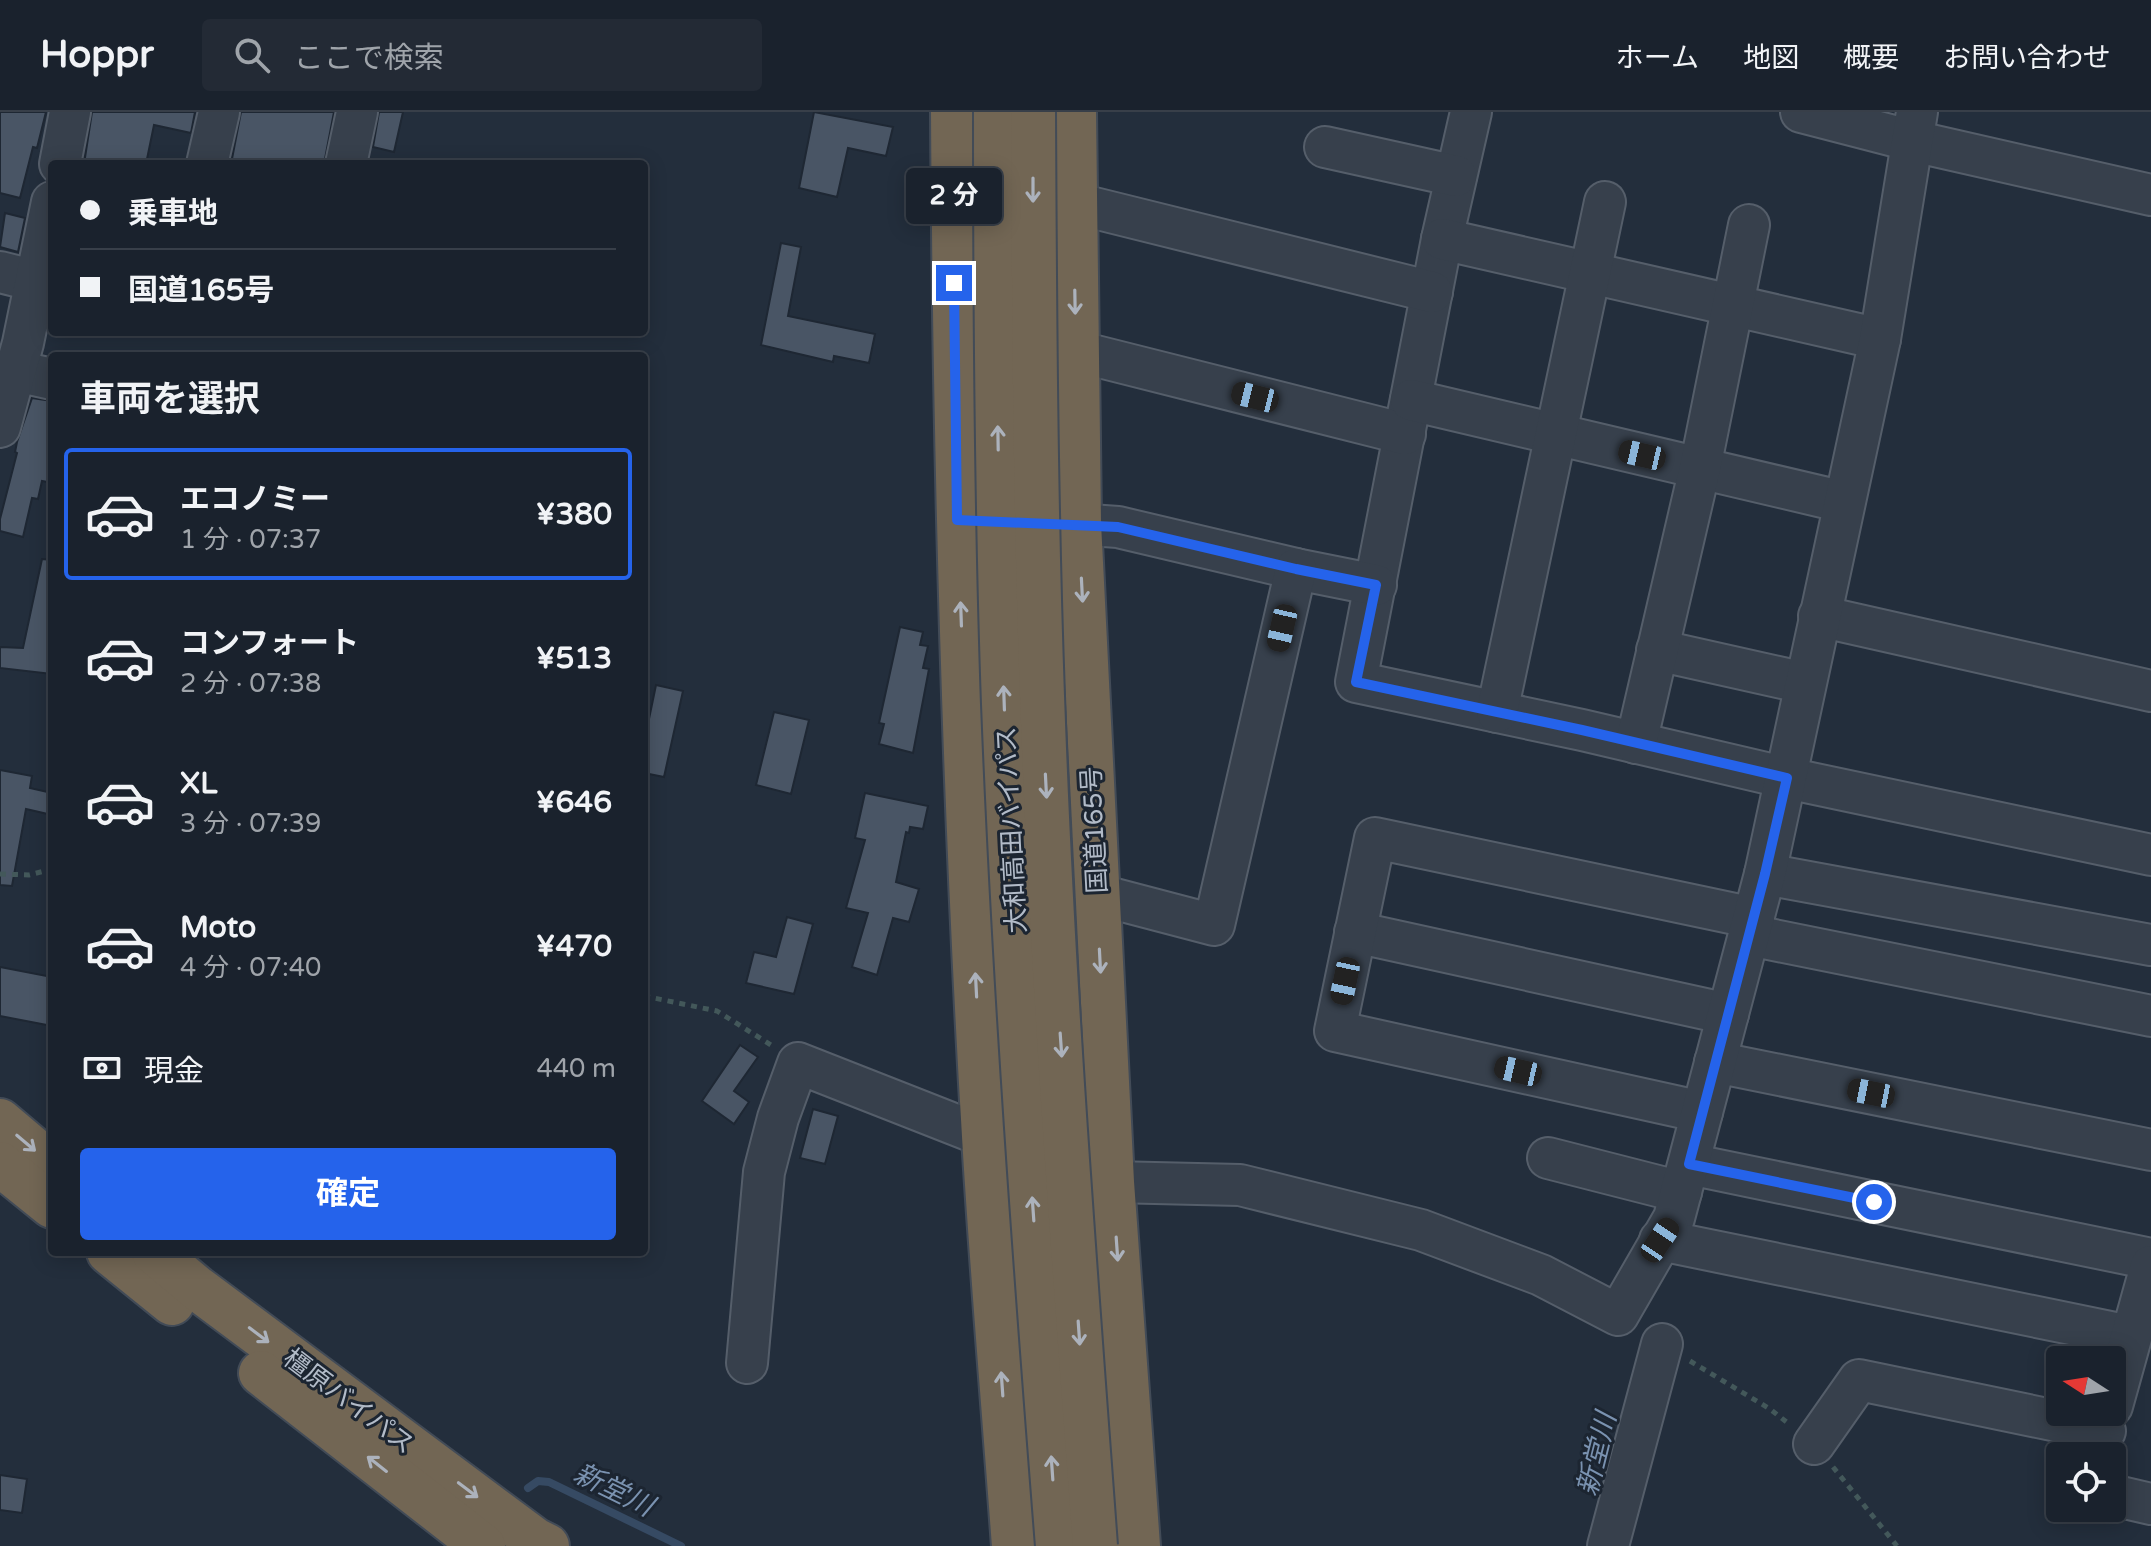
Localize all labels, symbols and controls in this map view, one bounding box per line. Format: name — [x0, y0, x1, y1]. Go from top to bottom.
search box — [202, 19, 762, 91]
text: Hoppr — [40, 32, 154, 78]
icon: search — [230, 33, 274, 77]
text: ここで検索 — [294, 40, 444, 77]
text: ホーム — [1616, 41, 1699, 75]
text: 地図 — [1743, 41, 1799, 75]
text: 概要 — [1843, 41, 1899, 75]
text: お問い合わせ — [1943, 41, 2111, 75]
callout: 2 分 — [906, 167, 1002, 223]
one-way arrow — [1025, 176, 1041, 203]
text: 2 分 — [929, 180, 979, 211]
text: 乗車地 — [128, 195, 218, 232]
route end — [936, 265, 972, 301]
text: 国道165号 — [128, 272, 275, 309]
one-way arrow — [1068, 288, 1083, 315]
text: 車両を選択 — [80, 378, 260, 421]
car — [1229, 380, 1281, 414]
one-way arrow — [991, 425, 1006, 452]
car — [1616, 438, 1668, 472]
icon: car — [84, 478, 156, 550]
text: エコノミー — [180, 481, 330, 518]
text: ¥380 — [536, 496, 612, 533]
text: 1 分 · 07:37 — [180, 524, 321, 555]
one-way arrow — [1075, 576, 1090, 603]
one-way arrow — [953, 601, 968, 628]
car — [1265, 602, 1299, 654]
icon: car — [84, 622, 156, 694]
text: コンフォート — [180, 625, 359, 662]
text: ¥513 — [536, 640, 612, 677]
text: 2 分 · 07:38 — [180, 668, 321, 699]
one-way arrow — [997, 685, 1012, 712]
street label: 大和高田バイパス — [991, 726, 1032, 934]
text: XL — [180, 765, 217, 802]
icon: car — [84, 766, 156, 838]
street label: 国道165号 — [1076, 766, 1113, 894]
one-way arrow — [1039, 772, 1054, 799]
text: ¥646 — [536, 784, 612, 821]
text: 3 分 · 07:39 — [180, 808, 321, 839]
text: Moto — [180, 909, 256, 946]
icon: car — [84, 910, 156, 982]
text: ¥470 — [536, 928, 612, 965]
one-way arrow — [1093, 947, 1108, 974]
text: 4 分 · 07:40 — [180, 952, 321, 983]
car — [1328, 955, 1362, 1007]
one-way arrow — [968, 972, 983, 999]
one-way arrow — [1054, 1031, 1069, 1058]
icon: cash — [80, 1046, 124, 1090]
text: 現金 — [144, 1053, 204, 1090]
text: 440 m — [536, 1053, 616, 1084]
car — [1492, 1054, 1544, 1088]
car — [1845, 1077, 1897, 1109]
one-way arrow — [15, 1134, 36, 1152]
button: 確定 — [80, 1148, 616, 1240]
route start — [1856, 1184, 1892, 1220]
one-way arrow — [1026, 1196, 1041, 1223]
car — [1637, 1213, 1683, 1267]
one-way arrow — [1110, 1235, 1125, 1262]
one-way arrow — [1072, 1319, 1087, 1346]
one-way arrow — [248, 1326, 269, 1343]
street label: 橿原バイパス — [277, 1342, 420, 1461]
north arrow — [2046, 1346, 2126, 1426]
map controls — [2046, 1346, 2126, 1522]
one-way arrow — [994, 1371, 1009, 1398]
water label: 新堂川 — [1570, 1406, 1624, 1499]
button: locate — [2046, 1442, 2126, 1522]
one-way arrow — [367, 1455, 388, 1473]
one-way arrow — [1044, 1455, 1059, 1482]
water label: 新堂川 — [568, 1456, 661, 1525]
one-way arrow — [456, 1482, 478, 1499]

